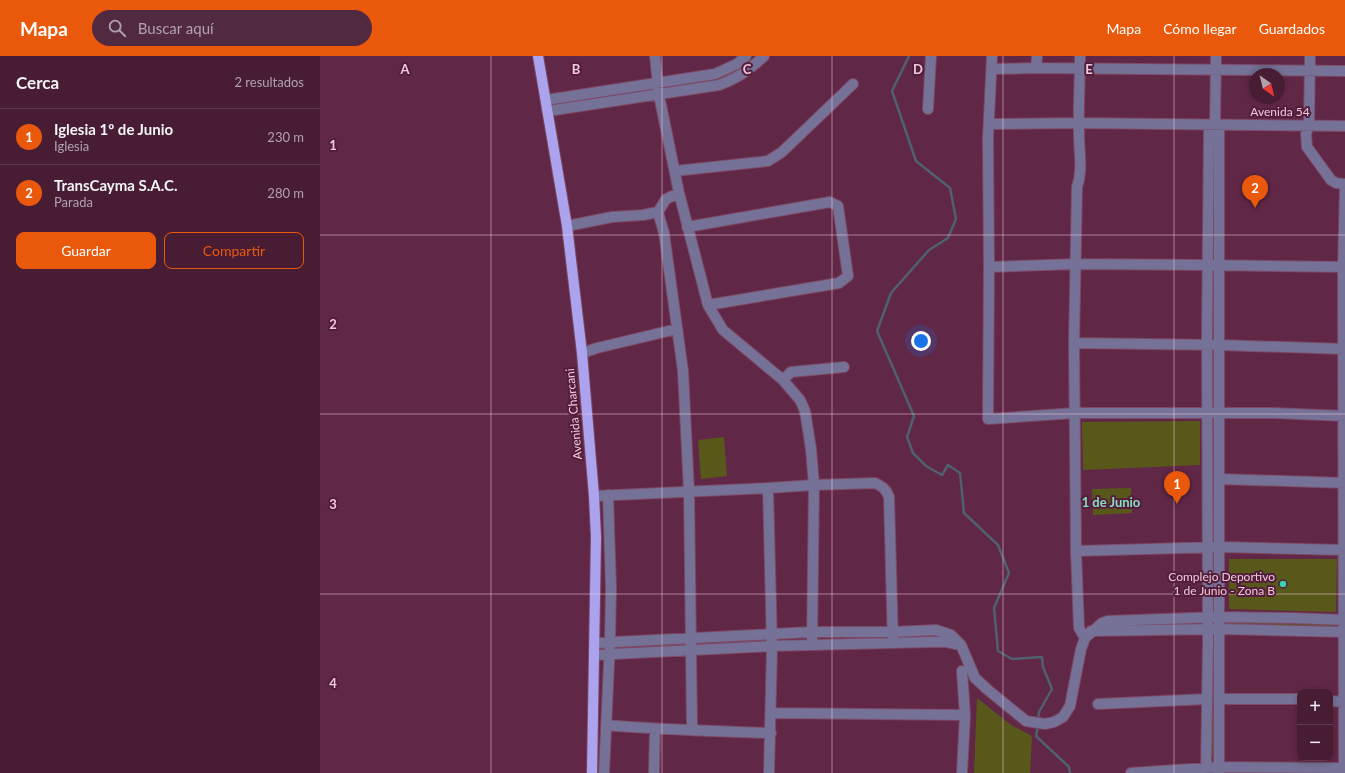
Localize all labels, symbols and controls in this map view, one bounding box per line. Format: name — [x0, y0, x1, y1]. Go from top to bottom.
search box — [92, 10, 372, 46]
text: Mapa — [20, 17, 68, 40]
icon: search — [106, 17, 128, 39]
text: Buscar aquí — [138, 19, 214, 37]
text: Mapa — [1107, 20, 1141, 37]
text: Cómo llegar — [1163, 20, 1237, 37]
text: Guardados — [1259, 20, 1325, 37]
text: A — [399, 61, 410, 77]
text: B — [572, 61, 581, 77]
text: C — [743, 61, 752, 77]
text: D — [913, 61, 923, 77]
text: E — [1085, 61, 1093, 77]
north arrow — [1249, 68, 1285, 104]
text: Cerca — [16, 72, 59, 93]
text: 2 resultados — [234, 74, 304, 90]
street label: Avenida 54 — [1250, 104, 1310, 119]
text: Iglesia 1º de Junio — [54, 120, 173, 138]
text: 1 — [25, 129, 33, 145]
text: 230 m — [267, 129, 304, 145]
text: 1 — [329, 137, 337, 153]
text: Iglesia — [54, 138, 89, 154]
pin: 2 — [1242, 175, 1268, 208]
text: TransCayma S.A.C. — [54, 176, 178, 194]
text: 2 — [25, 185, 33, 201]
text: 280 m — [267, 185, 304, 201]
text: Parada — [54, 194, 93, 210]
button: Guardar — [16, 232, 156, 269]
button: Compartir — [164, 232, 304, 269]
text: 2 — [329, 316, 337, 332]
your location — [911, 331, 931, 351]
street label: Avenida Charcani — [562, 368, 585, 460]
pin: 1 — [1164, 471, 1190, 504]
district label: 1 de Junio — [1082, 494, 1141, 510]
text: 3 — [329, 496, 337, 512]
place label: Complejo Deportivo 1 de Junio - Zona B — [1168, 569, 1275, 598]
marker: Complejo Deportivo 1 de Junio - Zona B — [1278, 579, 1288, 589]
text: 4 — [329, 675, 337, 691]
map controls — [1297, 689, 1333, 761]
button: + — [1297, 689, 1333, 725]
button: − — [1297, 725, 1333, 761]

